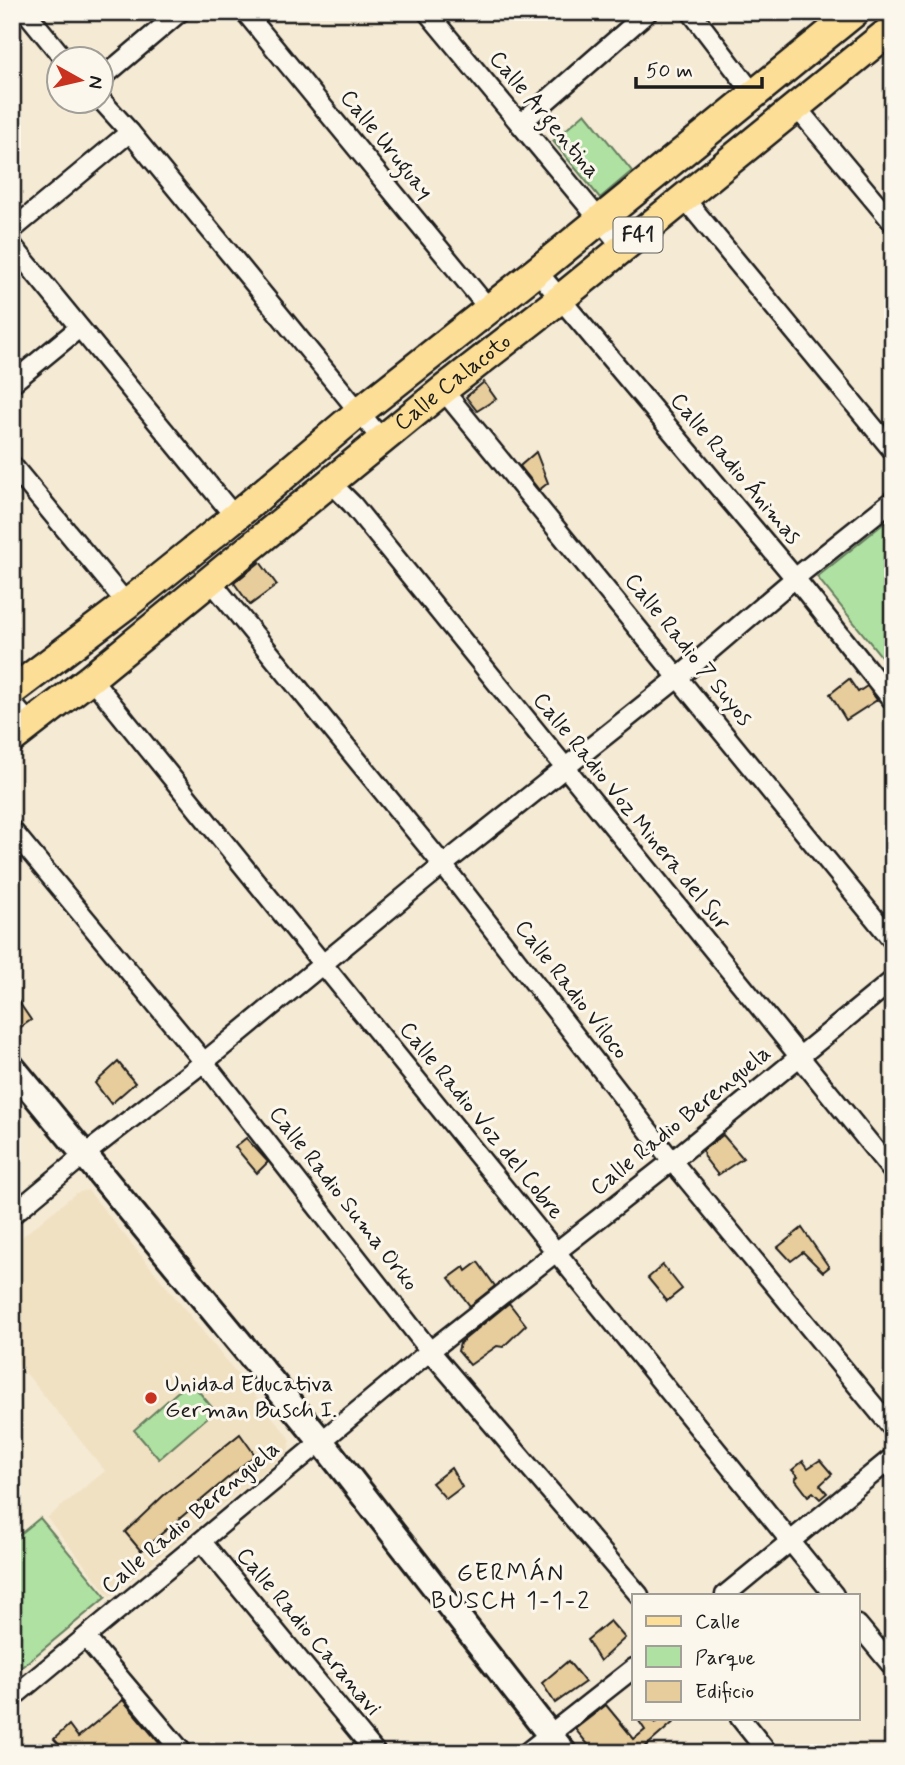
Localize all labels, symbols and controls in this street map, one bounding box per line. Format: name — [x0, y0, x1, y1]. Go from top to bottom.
street label: Calle Argentina — [480, 45, 606, 187]
north arrow — [46, 46, 116, 116]
scale bar — [636, 46, 762, 90]
text: 50 m — [646, 57, 693, 85]
text: N — [82, 74, 109, 90]
street label: Calle Uruguay — [331, 84, 439, 207]
road number: F41 — [614, 218, 662, 252]
street label: Calle Calacoto — [388, 327, 518, 439]
street label: Calle Radio Ánimas — [663, 387, 807, 551]
street label: Calle Radio 7 Suyos — [617, 567, 759, 733]
street label: Calle Radio Voz Minera del Sur — [525, 686, 737, 938]
street label: Calle Radio Viloco — [507, 914, 635, 1066]
street label: Calle Radio Voz del Cobre — [392, 1016, 570, 1226]
street label: Calle Radio Berenguela — [584, 1039, 778, 1203]
street label: Calle Radio Suma Orko — [261, 1100, 425, 1298]
place label: Unidad Educativa German Busch I. — [165, 1370, 337, 1426]
marker: Unidad Educativa German Busch I. — [143, 1390, 159, 1406]
street label: Calle Radio Berenguela — [95, 1434, 287, 1602]
street label: Calle Radio Caranavi — [229, 1541, 387, 1723]
district label: GERMÁN BUSCH 1-1-2 — [431, 1557, 591, 1617]
legend — [632, 1594, 860, 1720]
text: Calle — [695, 1608, 740, 1636]
text: Parque — [695, 1644, 756, 1672]
text: Edificio — [695, 1678, 754, 1706]

